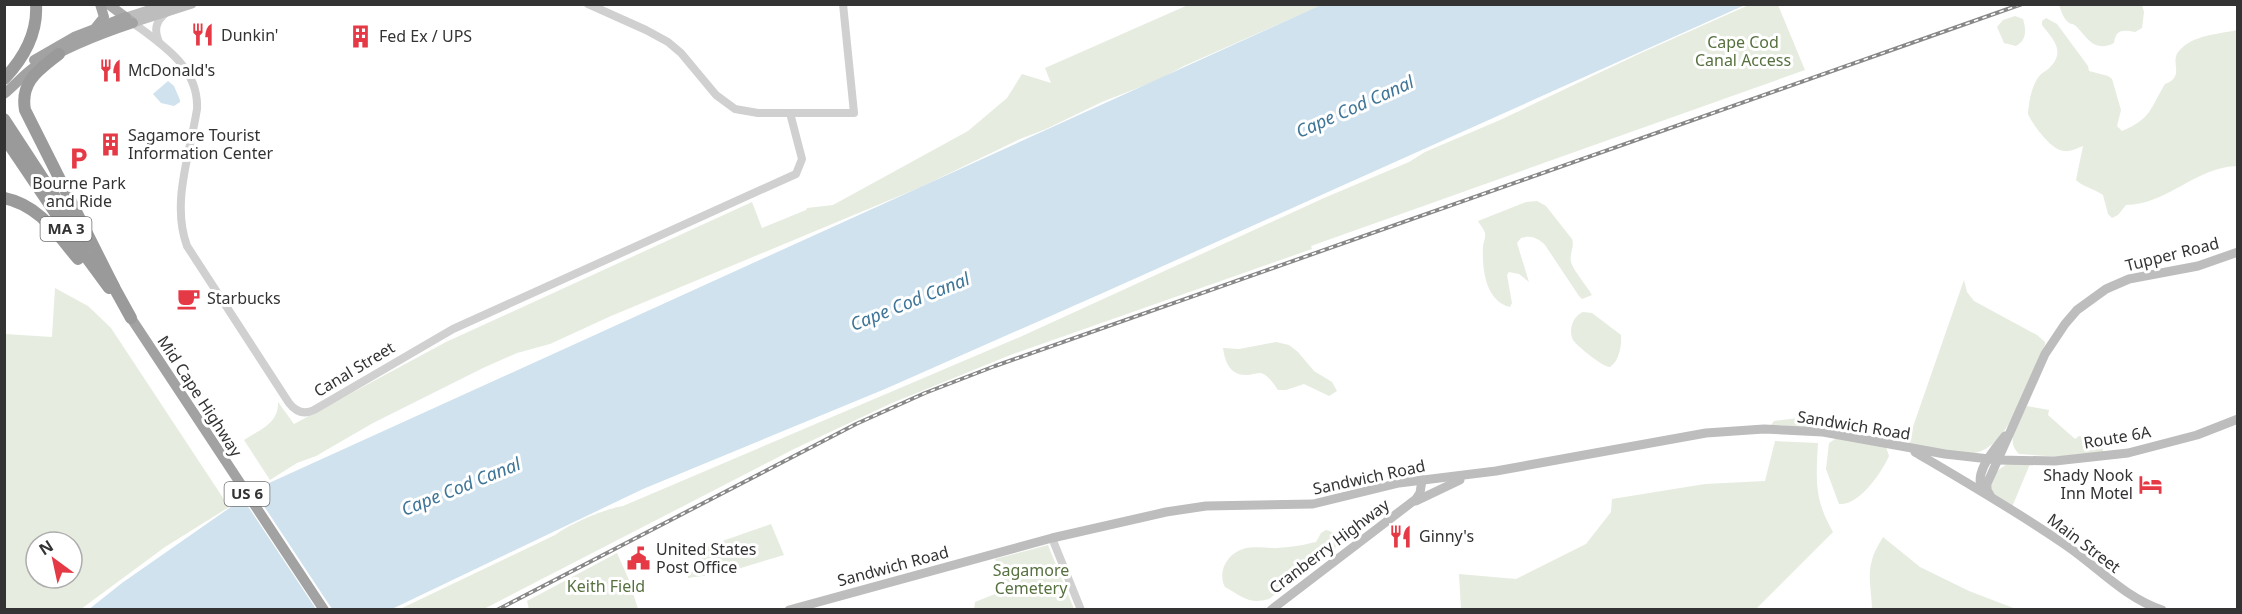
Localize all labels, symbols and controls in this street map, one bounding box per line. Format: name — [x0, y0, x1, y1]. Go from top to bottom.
restaurant icon: Dunkin' — [190, 22, 216, 48]
building icon: Fed Ex / UPS — [348, 23, 374, 49]
place label: Dunkin' — [221, 24, 278, 46]
place label: Fed Ex / UPS — [379, 25, 472, 47]
park label: Cape Cod Canal Access — [1695, 31, 1791, 71]
restaurant icon: McDonald's — [97, 57, 123, 83]
place label: McDonald's — [128, 59, 215, 81]
water label: Cape Cod Canal — [1292, 69, 1418, 143]
place label: Sagamore Tourist Information Center — [128, 124, 273, 164]
building icon: Sagamore Tourist Information Center — [97, 131, 123, 157]
parking icon: Bourne Park and Ride — [66, 145, 92, 171]
place label: Bourne Park and Ride — [32, 172, 126, 212]
road number: MA 3 — [40, 217, 92, 241]
street label: Tupper Road — [2123, 232, 2221, 276]
water label: Cape Cod Canal — [846, 266, 973, 336]
cafe icon: Starbucks — [176, 285, 202, 311]
place label: Starbucks — [207, 287, 281, 309]
street label: Mid Cape Highway — [153, 331, 248, 461]
street label: Canal Street — [309, 336, 399, 402]
street label: Sandwich Road — [1796, 405, 1912, 445]
street label: Route 6A — [2082, 420, 2153, 454]
water label: Cape Cod Canal — [397, 451, 524, 521]
street label: Sandwich Road — [1311, 454, 1427, 500]
place label: Shady Nook Inn Motel — [2043, 464, 2133, 504]
hotel icon: Shady Nook Inn Motel — [2138, 471, 2164, 497]
road number: US 6 — [224, 482, 270, 506]
street label: Cranberry Highway — [1264, 493, 1394, 598]
street label: Main Street — [2043, 508, 2125, 578]
restaurant icon: Ginny's — [1388, 523, 1414, 549]
place label: Ginny's — [1419, 525, 1474, 547]
north arrow — [24, 530, 84, 590]
text: N — [34, 535, 57, 560]
place label: United States Post Office — [656, 538, 757, 578]
street label: Sandwich Road — [835, 541, 951, 591]
public building icon: United States Post Office — [625, 545, 651, 571]
park label: Sagamore Cemetery — [993, 559, 1069, 599]
park label: Keith Field — [567, 575, 645, 597]

